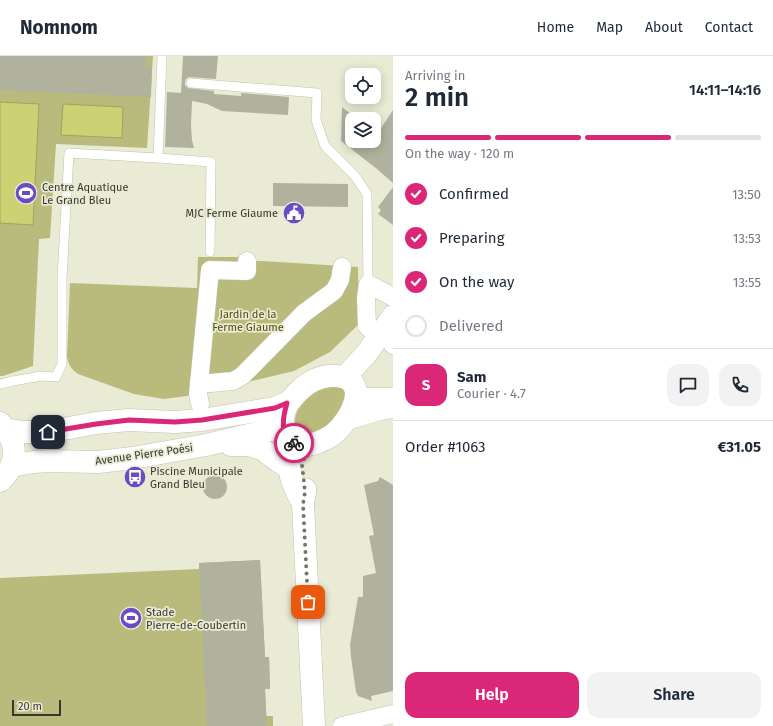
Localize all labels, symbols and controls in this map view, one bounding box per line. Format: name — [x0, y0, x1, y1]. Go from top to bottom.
text: Nomnom — [20, 16, 98, 39]
text: Home — [537, 19, 574, 36]
text: Map — [596, 19, 623, 36]
text: About — [645, 19, 683, 36]
text: Contact — [705, 19, 753, 36]
map controls — [345, 68, 381, 148]
button: locate — [345, 68, 381, 104]
text: Arriving in — [405, 68, 465, 83]
text: 14:11–14:16 — [689, 81, 761, 99]
text: 2 min — [405, 82, 469, 113]
button: layers — [345, 112, 381, 148]
text: On the way · 120 m — [405, 146, 514, 161]
sports icon: Centre Aquatique Le Grand Bleu — [13, 180, 39, 206]
place label: Centre Aquatique Le Grand Bleu — [42, 181, 129, 207]
icon: check — [405, 183, 427, 205]
text: Confirmed — [439, 185, 509, 203]
text: 13:50 — [732, 187, 761, 202]
public building icon: MJC Ferme Giaume — [281, 200, 307, 226]
place label: MJC Ferme Giaume — [186, 207, 278, 220]
icon: check — [405, 227, 427, 249]
text: Preparing — [439, 229, 504, 247]
text: 13:53 — [733, 231, 761, 246]
icon: check — [405, 271, 427, 293]
text: On the way — [439, 273, 514, 291]
text: 13:55 — [733, 275, 761, 290]
park label: Jardin de la Ferme Giaume — [212, 308, 284, 334]
text: Delivered — [439, 317, 503, 335]
button: chat — [667, 364, 709, 406]
button: phone — [719, 364, 761, 406]
text: Sam — [457, 368, 486, 386]
text: S — [422, 376, 430, 394]
text: Courier · 4.7 — [457, 386, 526, 401]
pin — [31, 415, 65, 449]
icon: home — [37, 421, 59, 443]
courier — [274, 423, 314, 463]
icon: bike — [283, 432, 305, 454]
text: Order #1063 — [405, 438, 486, 456]
text: €31.05 — [717, 438, 761, 456]
street label: Avenue Pierre Poési — [94, 441, 194, 468]
bus stop icon: Piscine Municipale Grand Bleu — [122, 464, 148, 490]
place label: Piscine Municipale Grand Bleu — [150, 465, 243, 491]
pin — [291, 585, 325, 619]
icon: bag — [297, 591, 319, 613]
sports icon: Stade Pierre-de-Coubertin — [118, 605, 144, 631]
place label: Stade Pierre-de-Coubertin — [146, 606, 246, 632]
button: Help — [405, 672, 579, 718]
button: Share — [587, 672, 761, 718]
scale bar — [12, 698, 61, 717]
text: 20 m — [18, 700, 42, 713]

